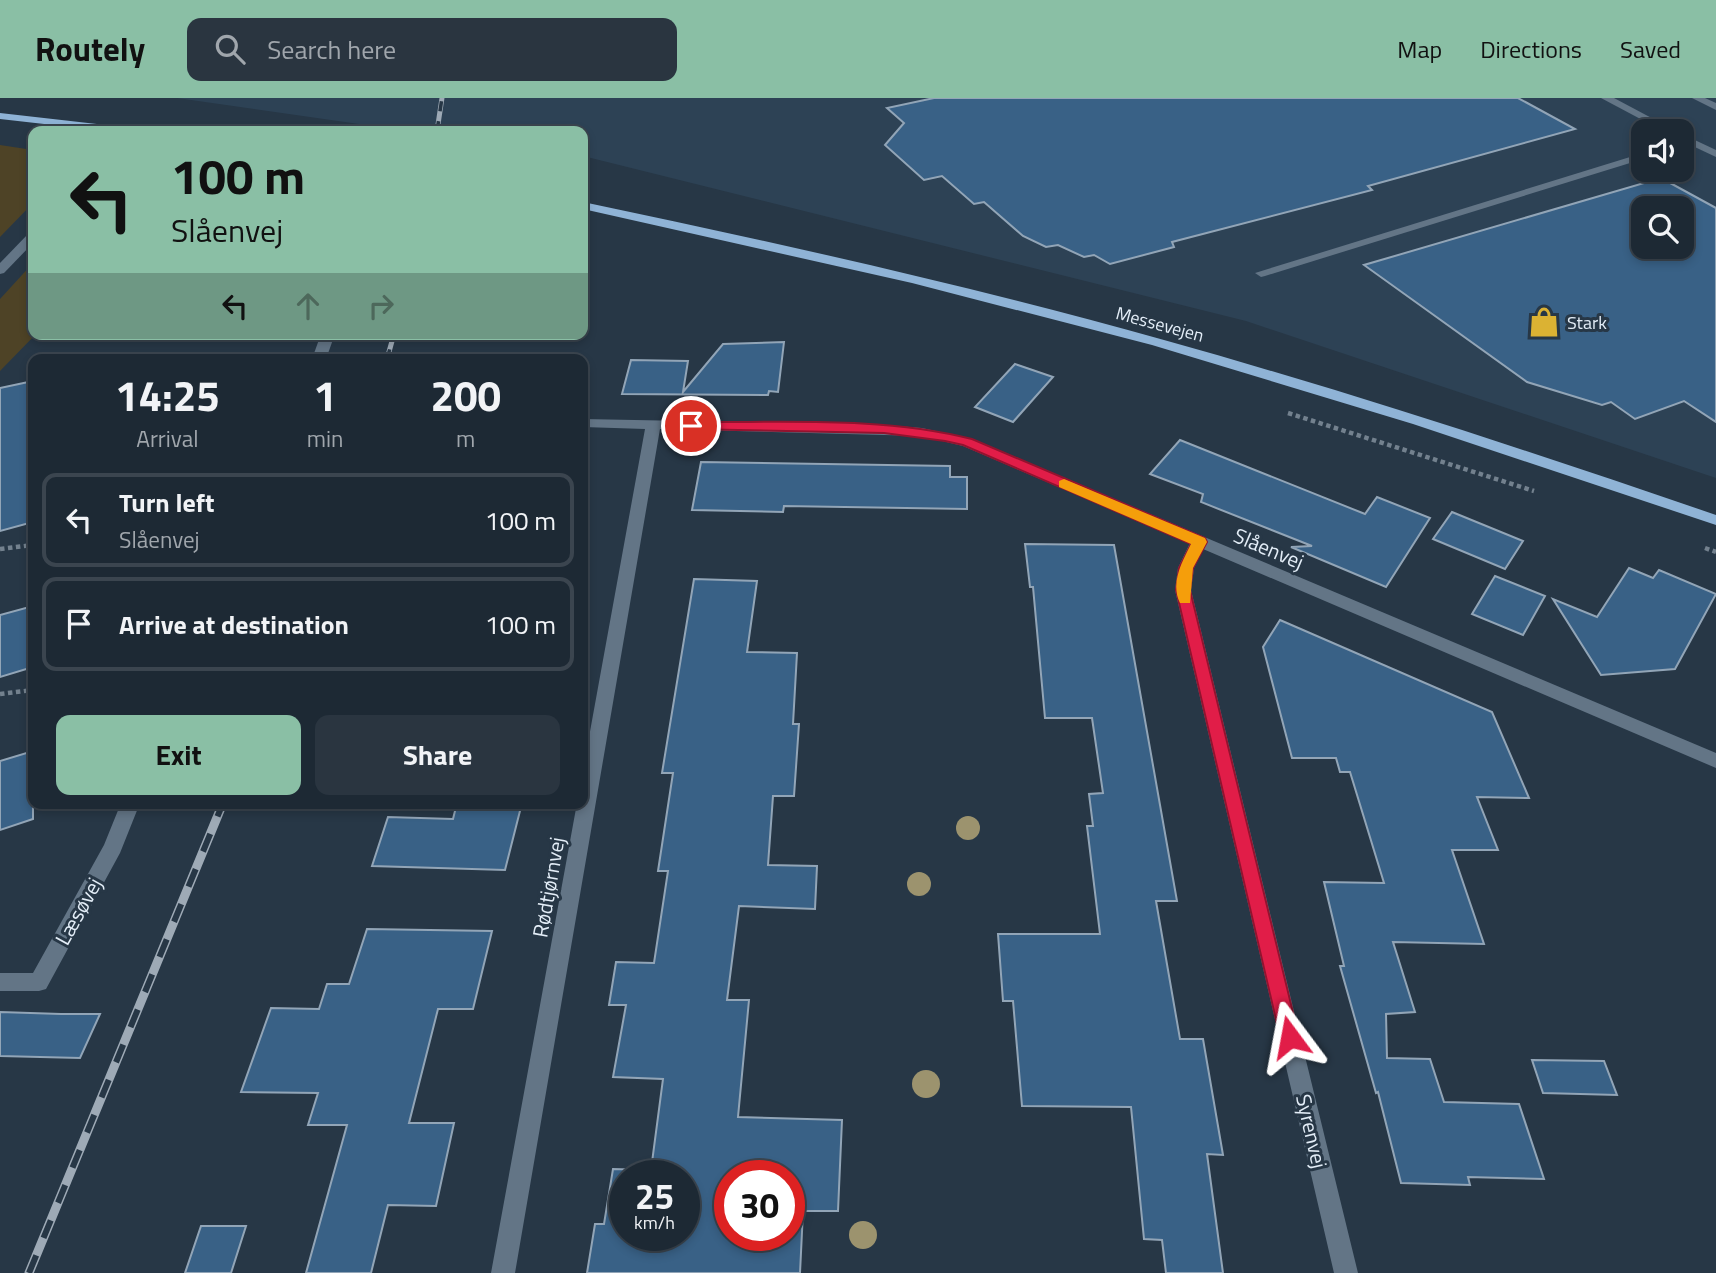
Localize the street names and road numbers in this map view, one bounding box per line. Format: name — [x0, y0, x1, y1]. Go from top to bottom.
street label: Messevejen — [1113, 299, 1207, 349]
street label: Slåenvej — [1229, 519, 1309, 577]
street label: Rødtjørnvej — [523, 834, 573, 940]
street label: Læsøvej — [46, 871, 110, 951]
street label: Syrenvej — [1288, 1091, 1336, 1171]

